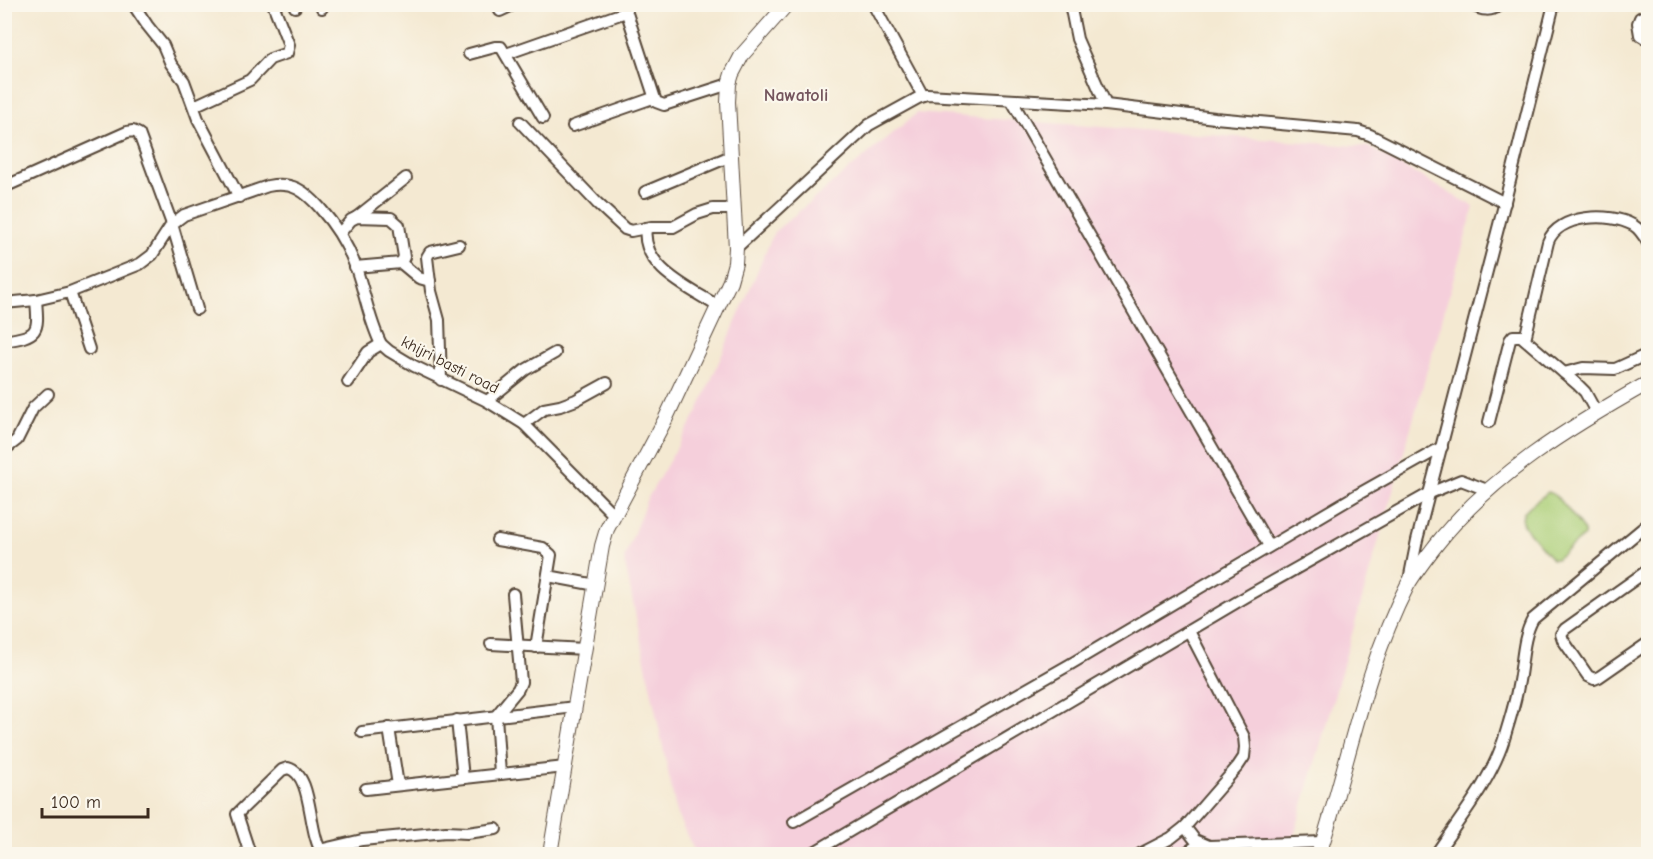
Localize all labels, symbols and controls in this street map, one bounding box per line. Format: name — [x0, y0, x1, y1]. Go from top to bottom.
district label: Nawatoli — [764, 85, 828, 106]
street label: khijri basti road — [398, 333, 502, 397]
scale bar — [42, 781, 148, 819]
text: 100 m — [51, 792, 101, 813]

